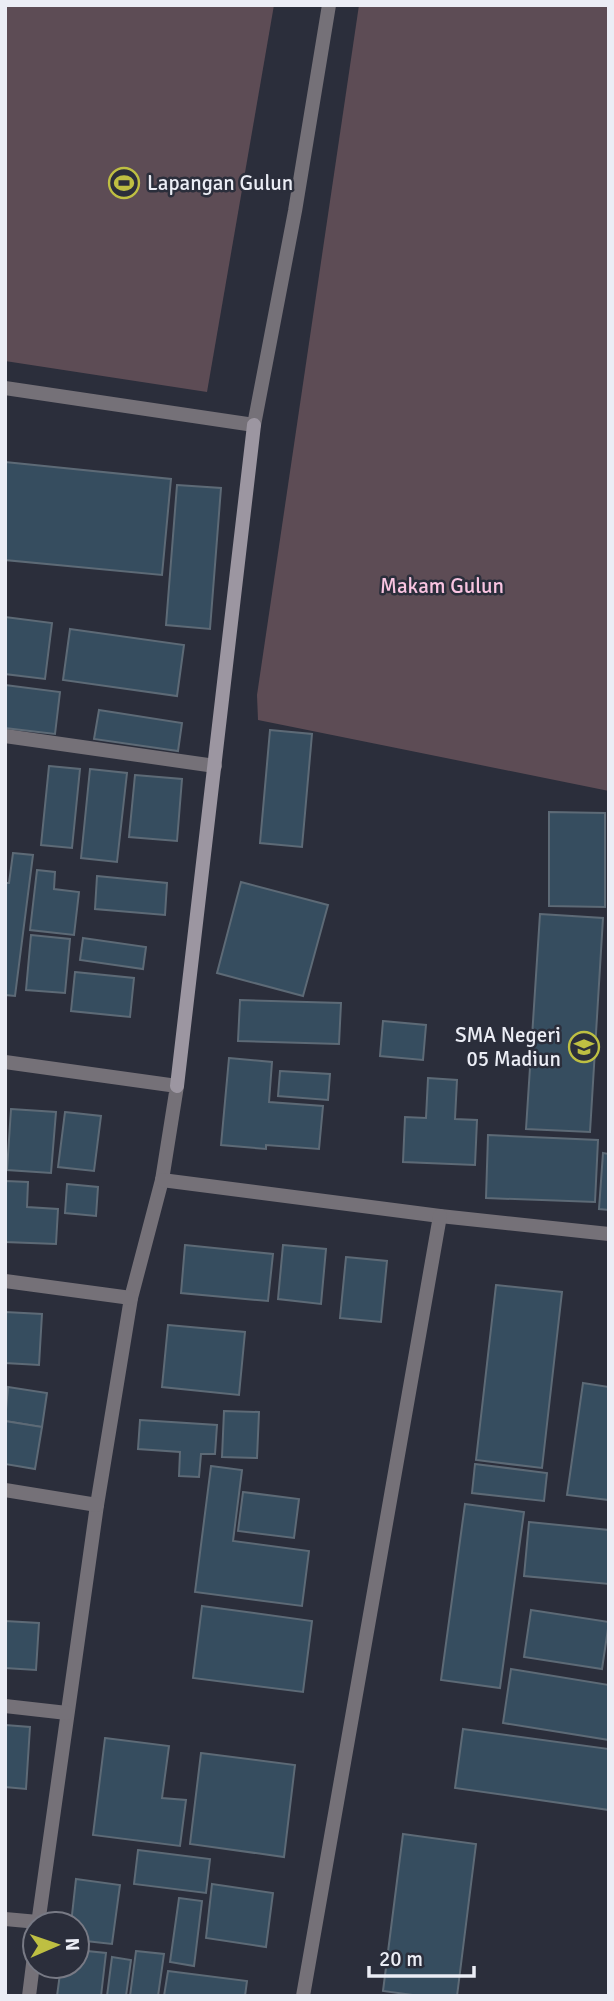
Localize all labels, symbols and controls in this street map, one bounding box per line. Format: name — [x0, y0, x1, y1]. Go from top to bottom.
sports icon: Lapangan Gulun — [107, 166, 141, 200]
place label: Lapangan Gulun — [147, 170, 293, 196]
park label: Makam Gulun — [380, 573, 504, 599]
place label: SMA Negeri 05 Madiun — [455, 1022, 561, 1072]
school or university icon: SMA Negeri 05 Madiun — [567, 1030, 601, 1064]
north arrow — [21, 1910, 91, 1980]
scale bar — [369, 1934, 474, 1978]
text: N — [60, 1937, 84, 1951]
text: 20 m — [379, 1946, 423, 1972]

